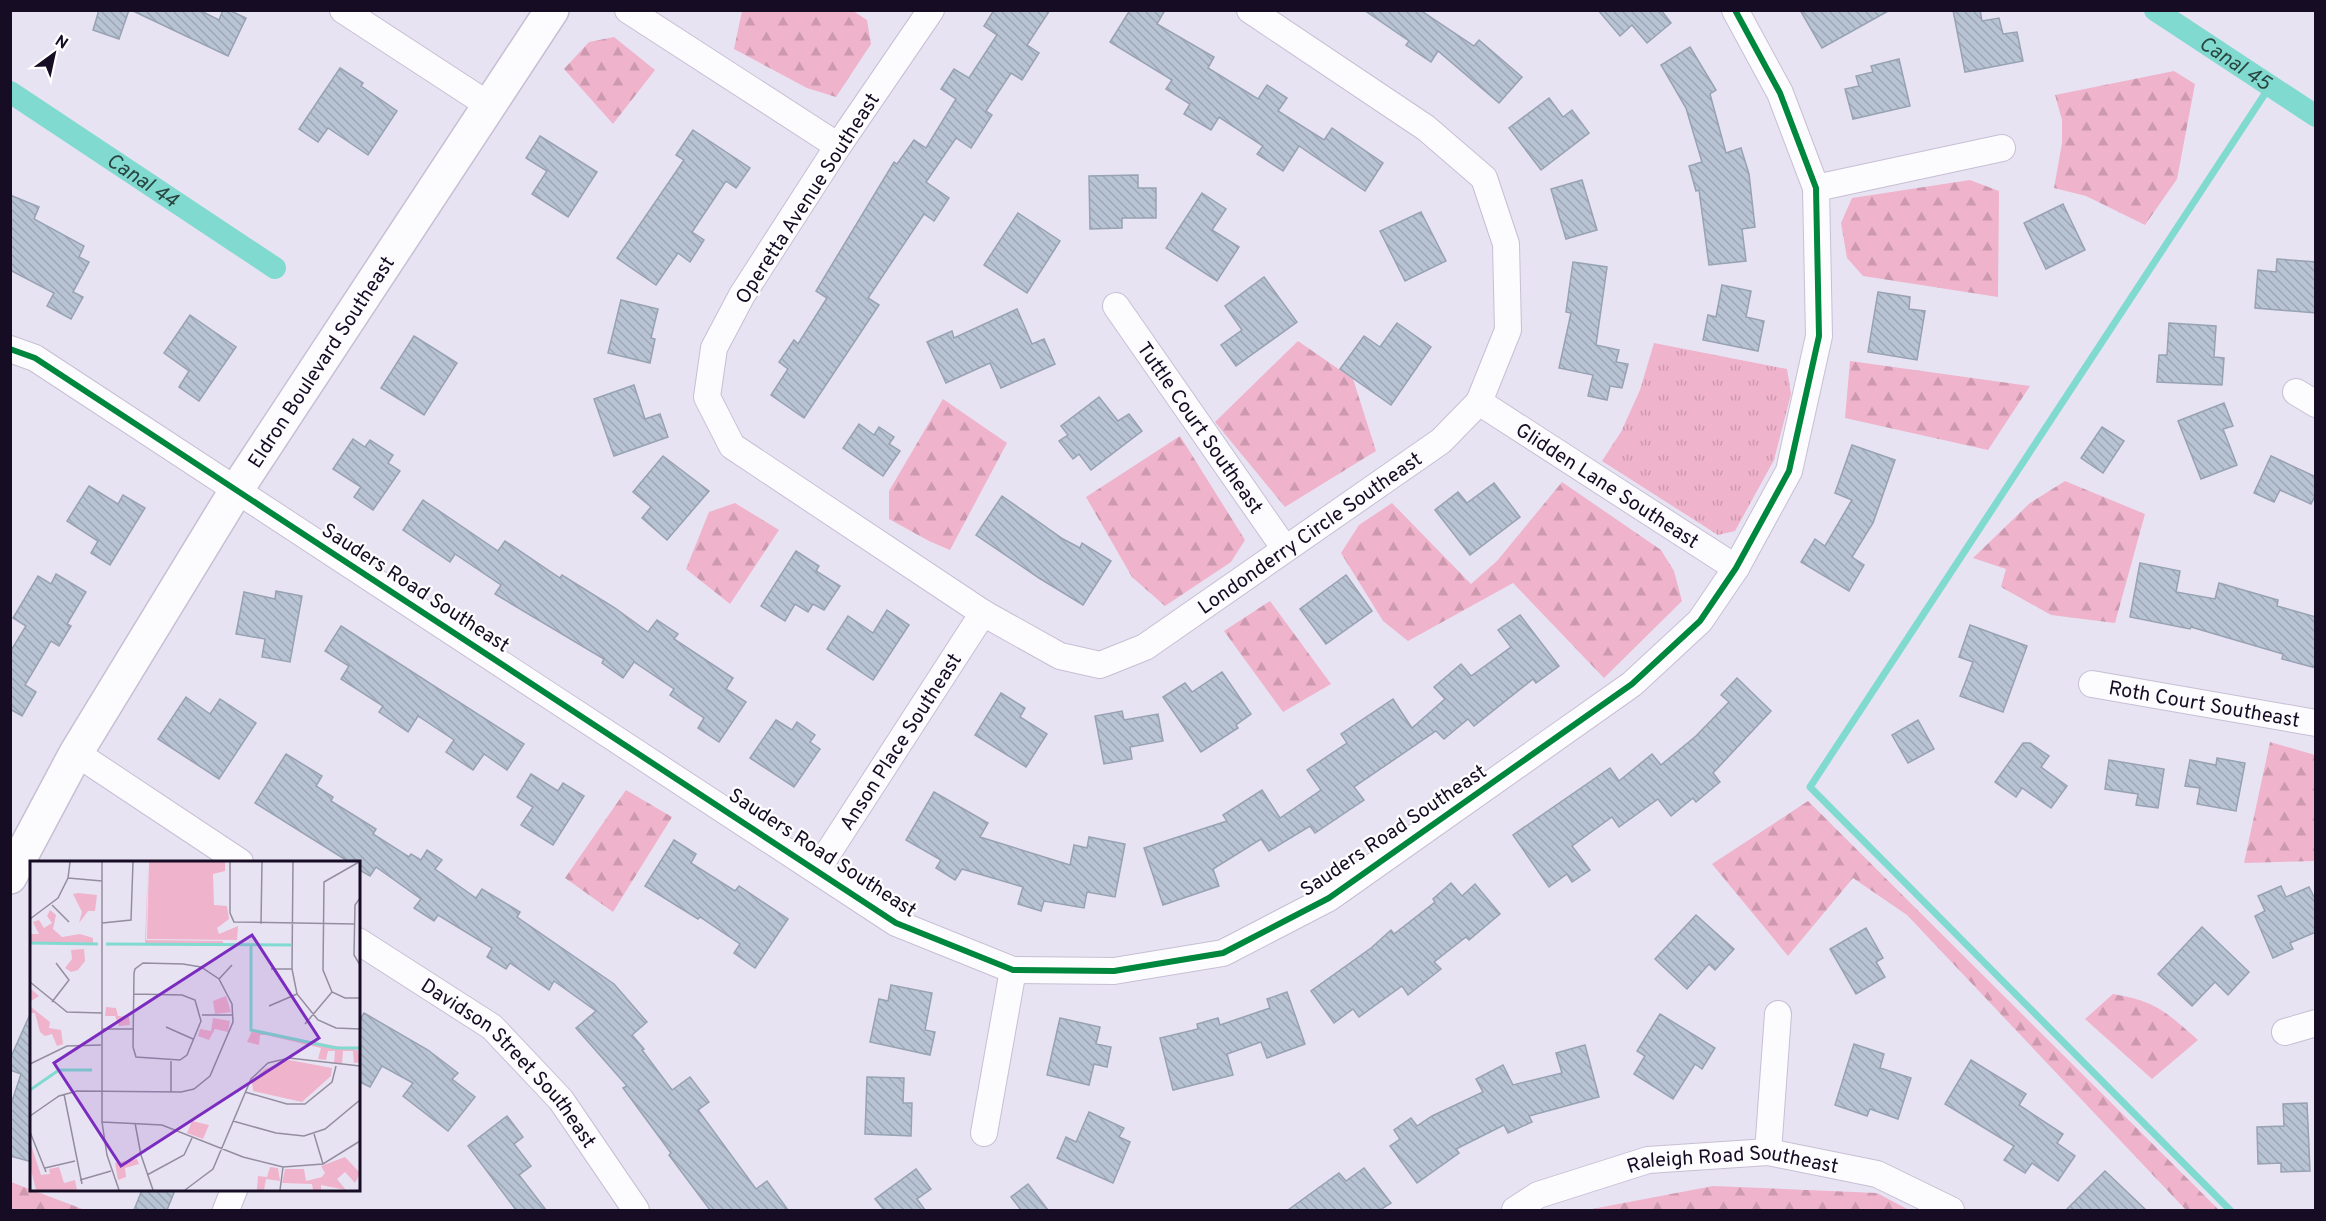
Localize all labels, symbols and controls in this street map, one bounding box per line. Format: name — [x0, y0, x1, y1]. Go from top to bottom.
north arrow — [24, 24, 84, 84]
water label: Canal 45 — [2193, 31, 2276, 98]
text: N — [51, 32, 71, 55]
street label: Operetta Avenue Southeast — [731, 89, 887, 309]
water label: Canal 44 — [101, 148, 183, 215]
street label: Eldron Boulevard Southeast — [243, 252, 402, 474]
street label: Tuttle Court Southeast — [1130, 337, 1268, 520]
street label: Glidden Lane Southeast — [1510, 418, 1703, 555]
street label: Londonderry Circle Southeast — [1193, 447, 1428, 621]
street label: Sauders Road Southeast — [316, 518, 514, 659]
street label: Anson Place Southeast — [835, 649, 969, 836]
street label: Roth Court Southeast — [2106, 676, 2302, 735]
street label: Sauders Road Southeast — [1296, 760, 1492, 904]
street label: Sauders Road Southeast — [723, 783, 921, 924]
inset map — [30, 861, 360, 1191]
street label: Davidson Street Southeast — [415, 974, 601, 1154]
street label: Raleigh Road Southeast — [1624, 1141, 1840, 1181]

